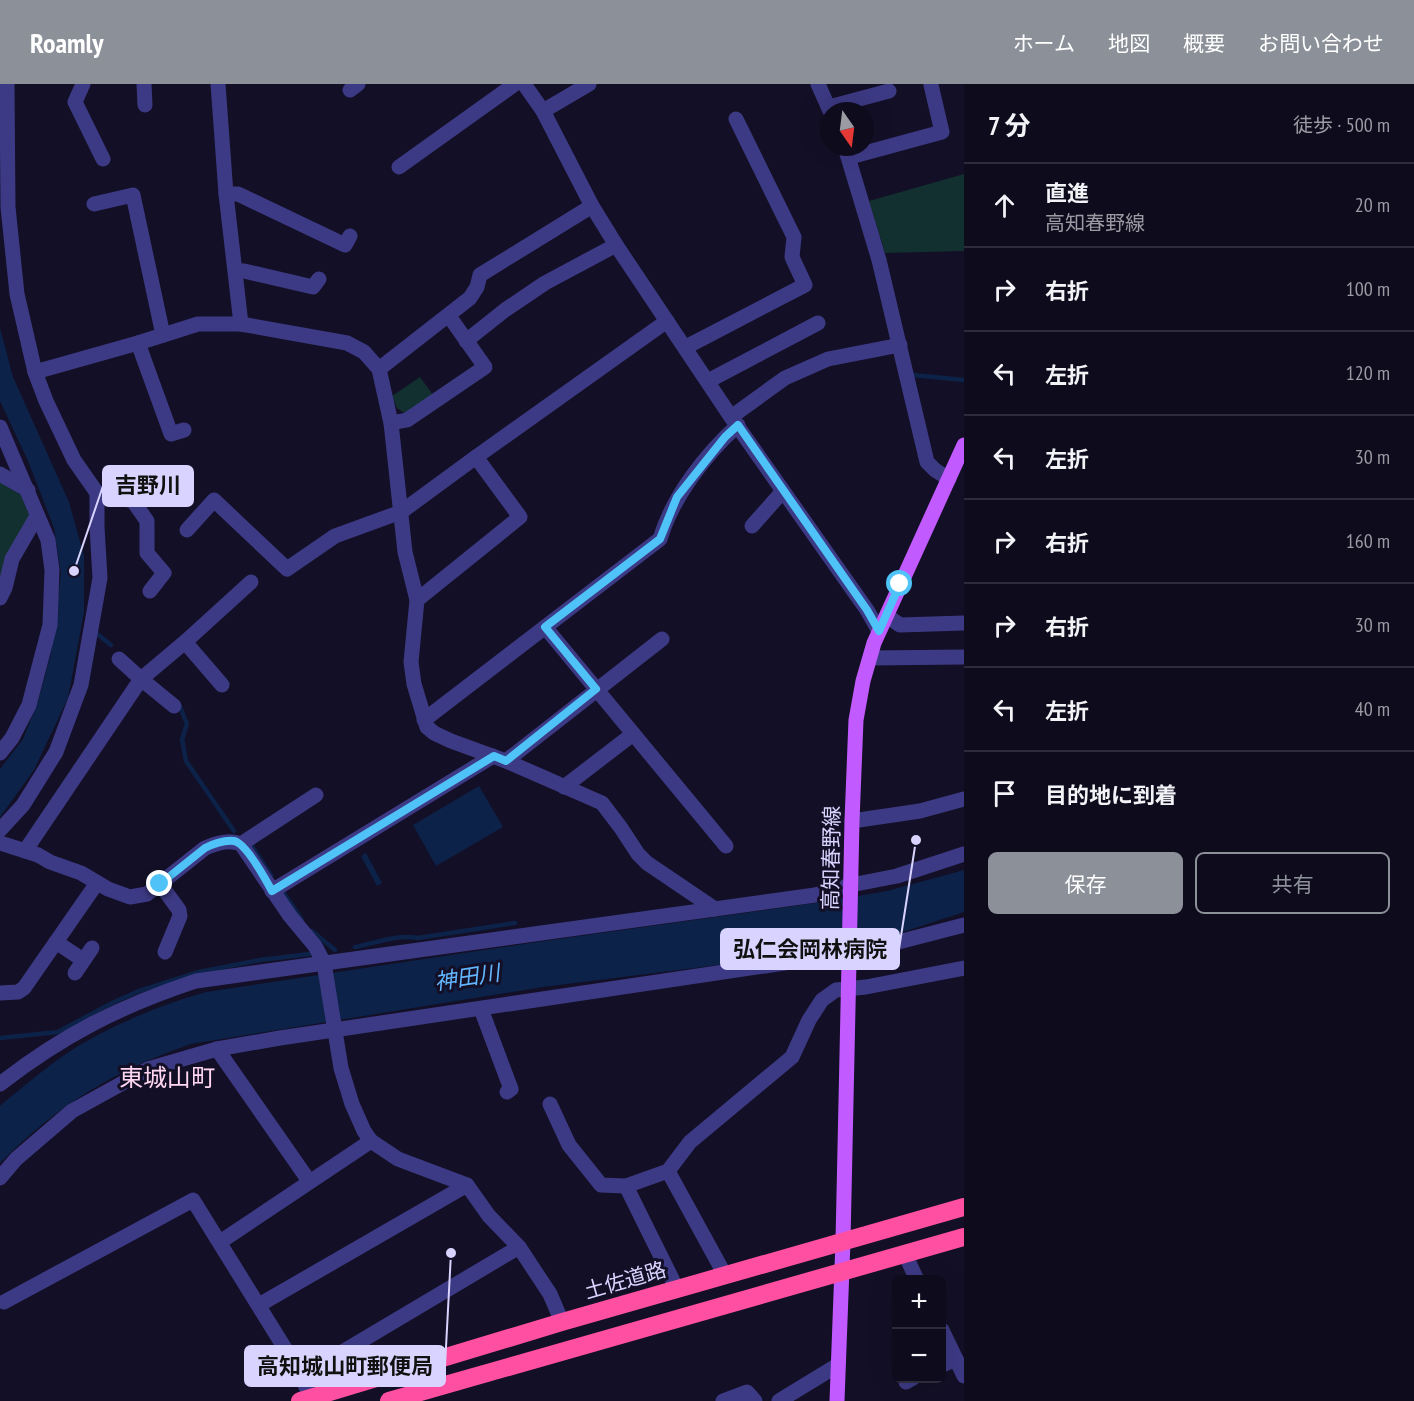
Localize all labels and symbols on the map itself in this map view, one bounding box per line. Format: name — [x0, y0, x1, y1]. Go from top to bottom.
north arrow — [820, 102, 874, 156]
callout: 吉野川 — [103, 466, 193, 506]
text: 吉野川 — [115, 471, 181, 499]
route start — [886, 570, 912, 596]
street label: 高知春野線 — [817, 805, 845, 911]
route end — [146, 870, 172, 896]
callout: 弘仁会岡林病院 — [721, 929, 899, 969]
text: 弘仁会岡林病院 — [733, 935, 887, 963]
water label: 神田川 — [432, 958, 504, 996]
district label: 東城山町 — [119, 1062, 215, 1093]
street label: 土佐道路 — [581, 1255, 669, 1305]
callout: 高知城山町郵便局 — [245, 1346, 445, 1386]
text: 高知城山町郵便局 — [257, 1352, 433, 1380]

